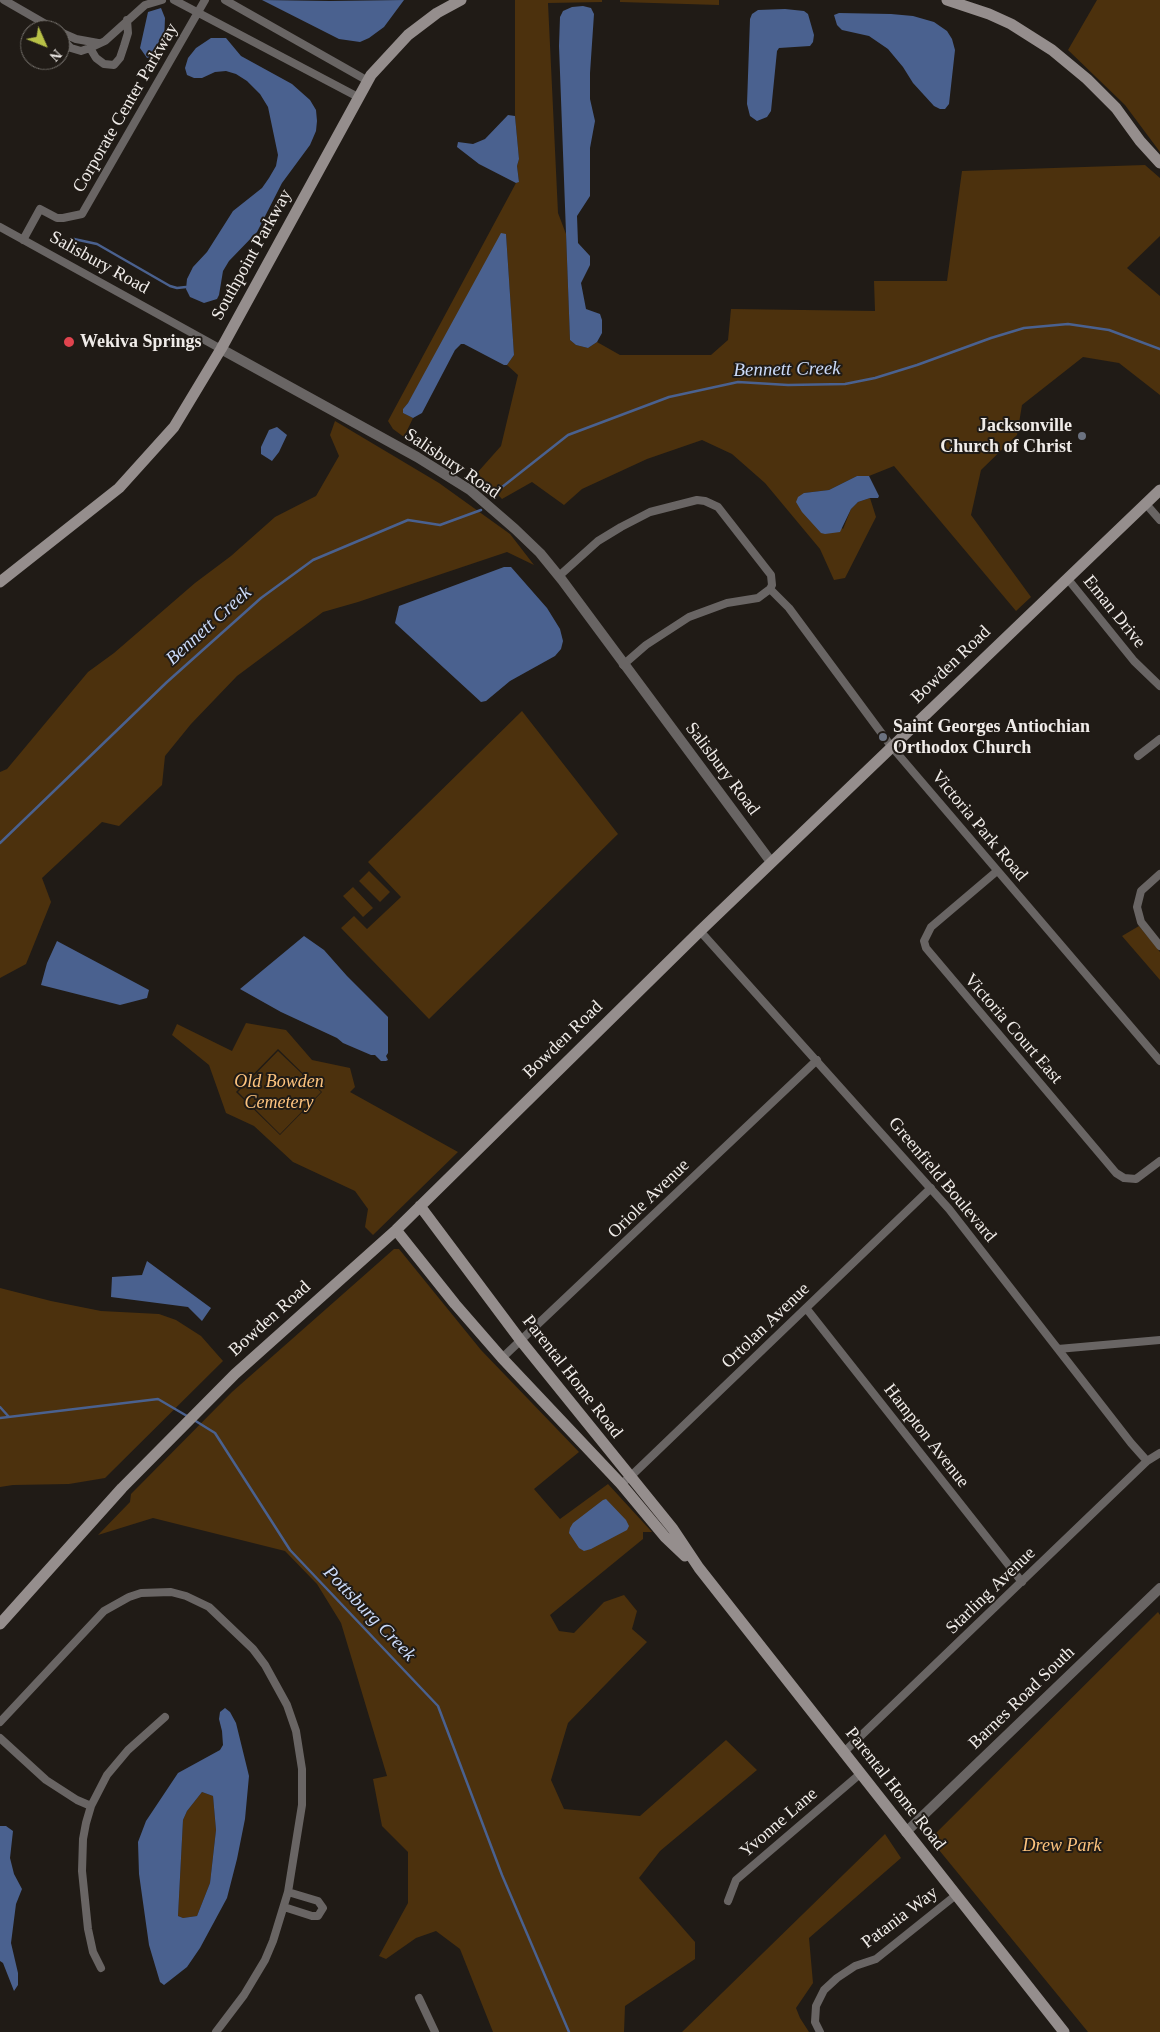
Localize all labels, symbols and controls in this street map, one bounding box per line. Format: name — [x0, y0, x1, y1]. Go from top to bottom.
street label: Corporate Center Parkway — [69, 19, 183, 197]
north arrow — [20, 20, 70, 70]
text: N — [47, 46, 64, 64]
street label: Southpoint Parkway — [207, 186, 297, 324]
street label: Salisbury Road — [45, 227, 153, 299]
place label: Wekiva Springs — [80, 331, 202, 353]
marker: Wekiva Springs — [62, 335, 76, 349]
water label: Bennett Creek — [733, 358, 841, 382]
place label: Jacksonville Church of Christ — [940, 415, 1072, 458]
street label: Salisbury Road — [400, 424, 504, 504]
marker: Jacksonville Church of Christ — [1076, 430, 1088, 442]
street label: Eman Drive — [1078, 571, 1150, 653]
water label: Bennett Creek — [161, 582, 257, 670]
street label: Bowden Road — [907, 622, 995, 708]
place label: Saint Georges Antiochian Orthodox Church — [893, 716, 1090, 759]
street label: Salisbury Road — [680, 718, 764, 820]
marker: Saint Georges Antiochian Orthodox Church — [877, 731, 889, 743]
street label: Victoria Park Road — [926, 766, 1032, 886]
street label: Victoria Court East — [959, 970, 1067, 1088]
street label: Bowden Road — [519, 997, 607, 1083]
park label: Old Bowden Cemetery — [234, 1071, 324, 1114]
street label: Greenfield Boulevard — [883, 1113, 1001, 1247]
street label: Oriole Avenue — [604, 1155, 694, 1243]
street label: Bowden Road — [225, 1277, 315, 1361]
street label: Ortolan Avenue — [717, 1279, 815, 1373]
street label: Parental Home Road — [517, 1311, 627, 1443]
street label: Hampton Avenue — [879, 1380, 973, 1492]
street label: Starling Avenue — [942, 1543, 1040, 1639]
water label: Pottsburg Creek — [318, 1562, 420, 1666]
street label: Barnes Road South — [965, 1642, 1079, 1754]
street label: Parental Home Road — [840, 1723, 950, 1855]
street label: Yvonne Lane — [736, 1783, 822, 1863]
park label: Drew Park — [1023, 1835, 1101, 1857]
street label: Patania Way — [858, 1882, 942, 1954]

